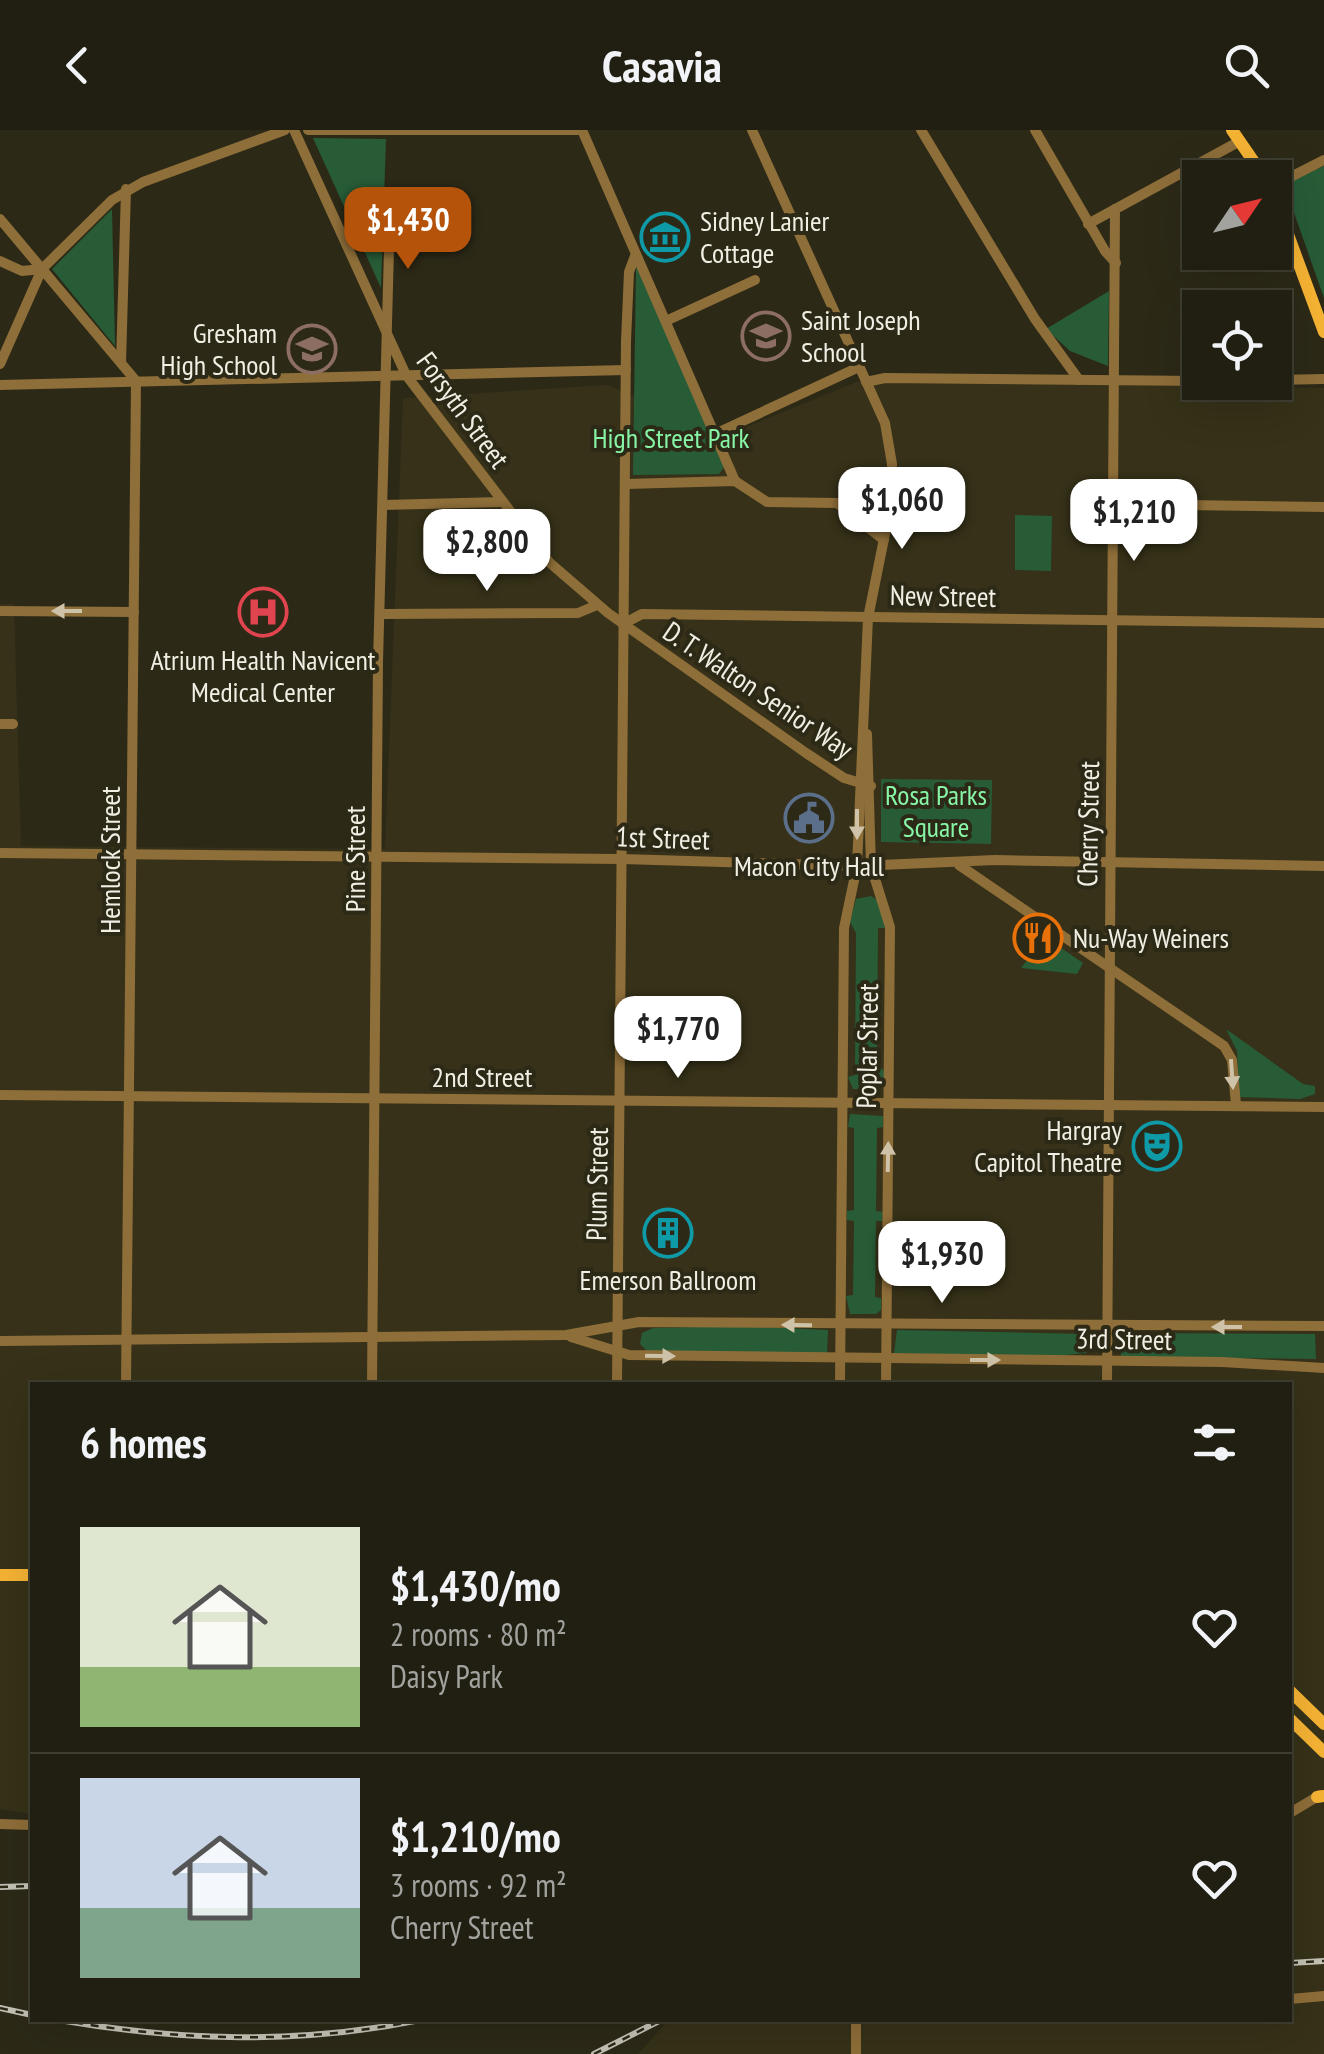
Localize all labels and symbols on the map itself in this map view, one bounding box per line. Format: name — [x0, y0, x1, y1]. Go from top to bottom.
north arrow — [1182, 160, 1292, 270]
pin: $1,430 — [327, 187, 489, 272]
place label: Sidney Lanier Cottage — [700, 202, 830, 271]
museum icon: Sidney Lanier Cottage — [639, 211, 691, 263]
place label: Saint Joseph School — [801, 301, 921, 370]
school or university icon: Saint Joseph School — [740, 310, 792, 362]
place label: Gresham High School — [161, 314, 277, 383]
school or university icon: Gresham High School — [286, 323, 338, 375]
street label: Forsyth Street — [409, 344, 518, 476]
park label: High Street Park — [593, 419, 750, 456]
pin: $1,060 — [821, 467, 983, 552]
pin: $1,210 — [1053, 479, 1215, 564]
pin: $2,800 — [406, 509, 568, 594]
street label: New Street — [890, 576, 997, 615]
hospital icon: Atrium Health Navicent Medical Center — [237, 586, 289, 638]
one-way arrow — [50, 603, 82, 619]
street label: D. T. Walton Senior Way — [656, 612, 861, 767]
place label: Atrium Health Navicent Medical Center — [150, 641, 376, 710]
street label: Cherry Street — [1068, 761, 1107, 887]
park label: Rosa Parks Square — [885, 776, 987, 845]
street label: Hemlock Street — [91, 786, 128, 934]
public building icon: Macon City Hall — [783, 792, 835, 844]
street label: Pine Street — [336, 805, 373, 912]
one-way arrow — [849, 809, 865, 841]
street label: 1st Street — [616, 817, 711, 858]
place label: Macon City Hall — [734, 847, 885, 884]
restaurant icon: Nu-Way Weiners — [1012, 912, 1064, 964]
place label: Nu-Way Weiners — [1073, 919, 1229, 956]
street label: Poplar Street — [847, 983, 886, 1109]
pin: $1,770 — [597, 996, 759, 1081]
street label: 2nd Street — [432, 1058, 533, 1095]
one-way arrow — [1224, 1059, 1240, 1091]
place label: Hargray Capitol Theatre — [974, 1111, 1122, 1180]
theatre icon: Hargray Capitol Theatre — [1131, 1120, 1183, 1172]
street label: Plum Street — [577, 1127, 616, 1241]
one-way arrow — [880, 1141, 896, 1173]
building icon: Emerson Ballroom — [642, 1207, 694, 1259]
pin: $1,930 — [861, 1221, 1023, 1306]
place label: Emerson Ballroom — [580, 1261, 756, 1298]
one-way arrow — [780, 1317, 812, 1333]
street label: 3rd Street — [1076, 1319, 1173, 1358]
one-way arrow — [1210, 1319, 1242, 1335]
one-way arrow — [645, 1348, 677, 1364]
one-way arrow — [969, 1352, 1001, 1368]

